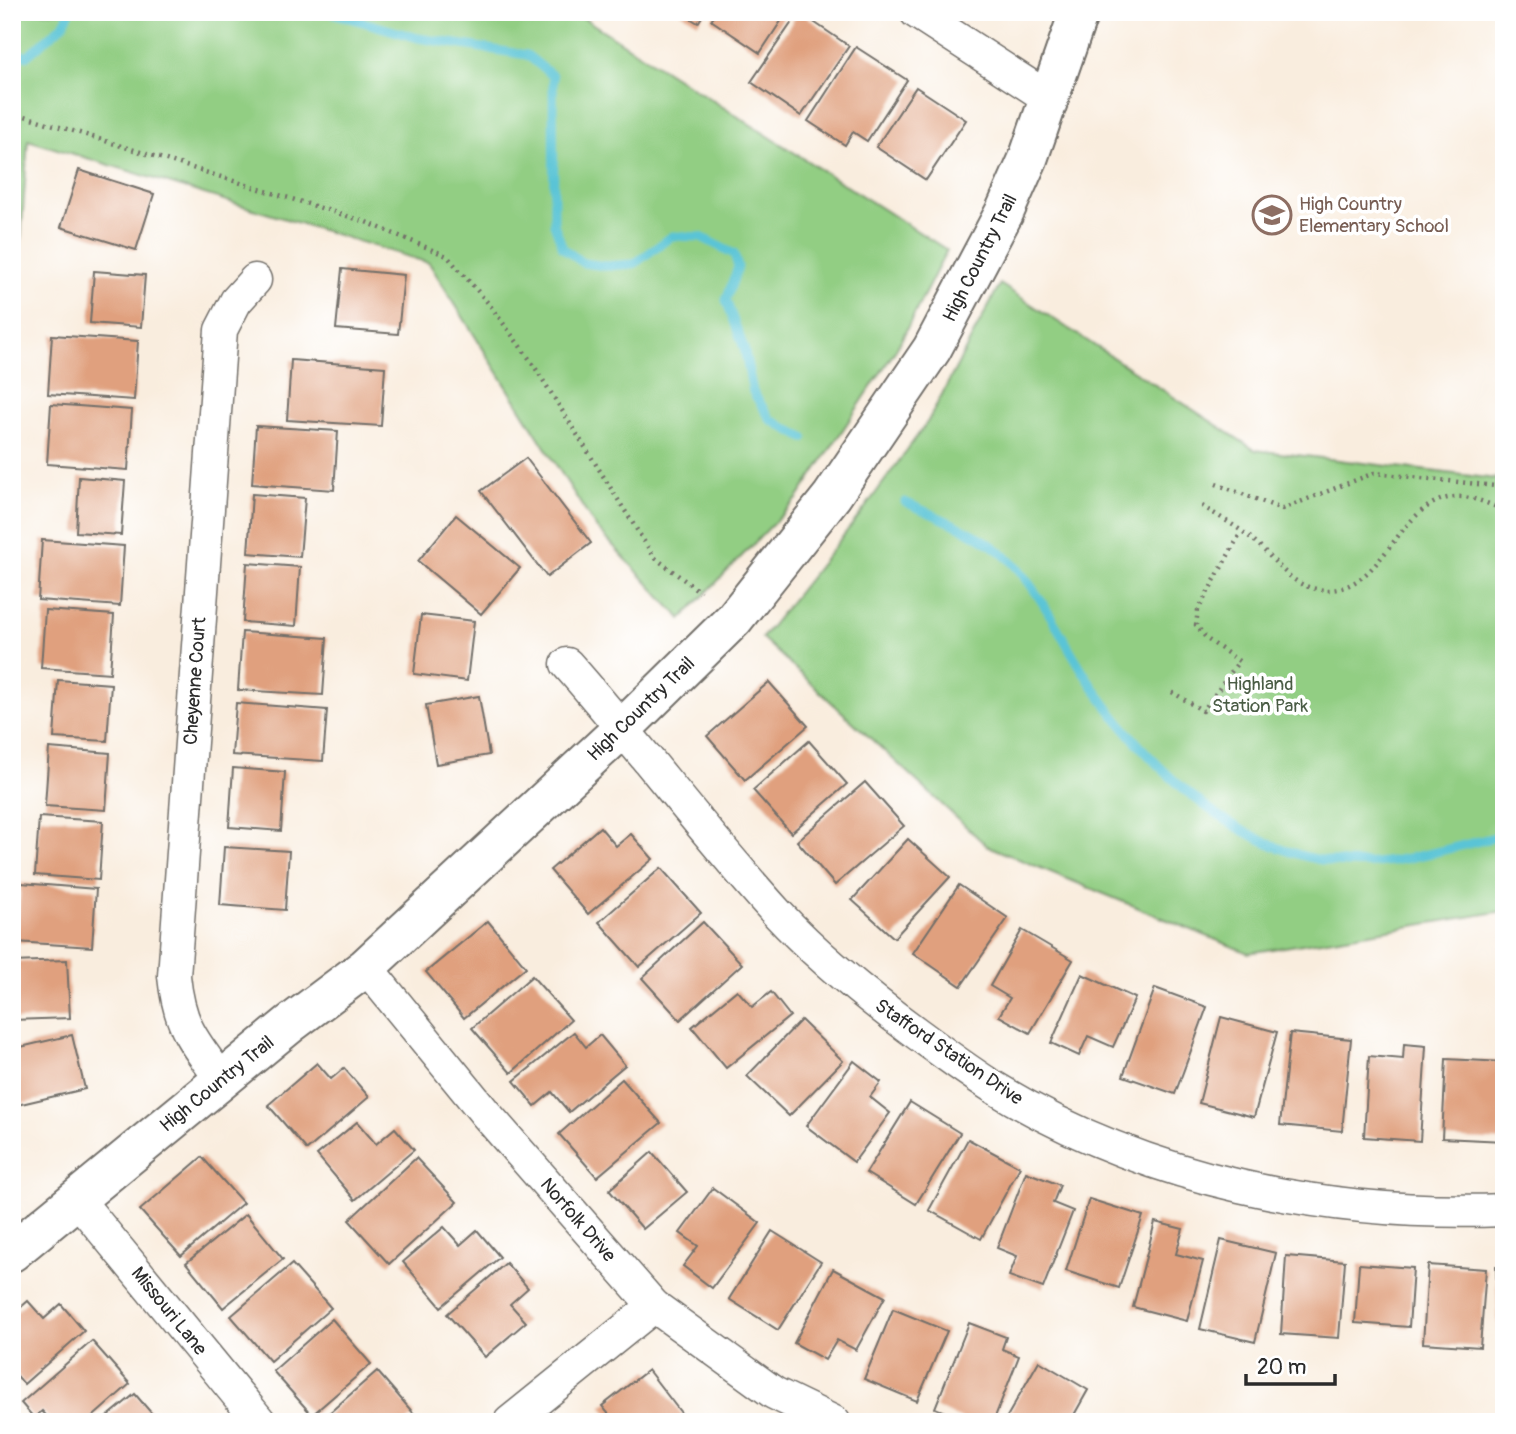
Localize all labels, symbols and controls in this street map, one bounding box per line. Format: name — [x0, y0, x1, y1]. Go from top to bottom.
street label: High Country Trail — [937, 190, 1023, 326]
place label: High Country Elementary School — [1299, 192, 1449, 238]
school or university icon: High Country Elementary School — [1251, 194, 1293, 236]
street label: Cheyenne Court — [179, 616, 211, 746]
street label: High Country Trail — [582, 652, 700, 766]
park label: Highland Station Park — [1212, 672, 1308, 718]
street label: Stafford Station Drive — [870, 994, 1028, 1111]
street label: High Country Trail — [155, 1030, 279, 1138]
street label: Norfolk Drive — [535, 1173, 621, 1267]
street label: Missouri Lane — [126, 1262, 212, 1361]
scale bar — [1246, 1343, 1336, 1387]
text: 20 m — [1257, 1354, 1306, 1381]

